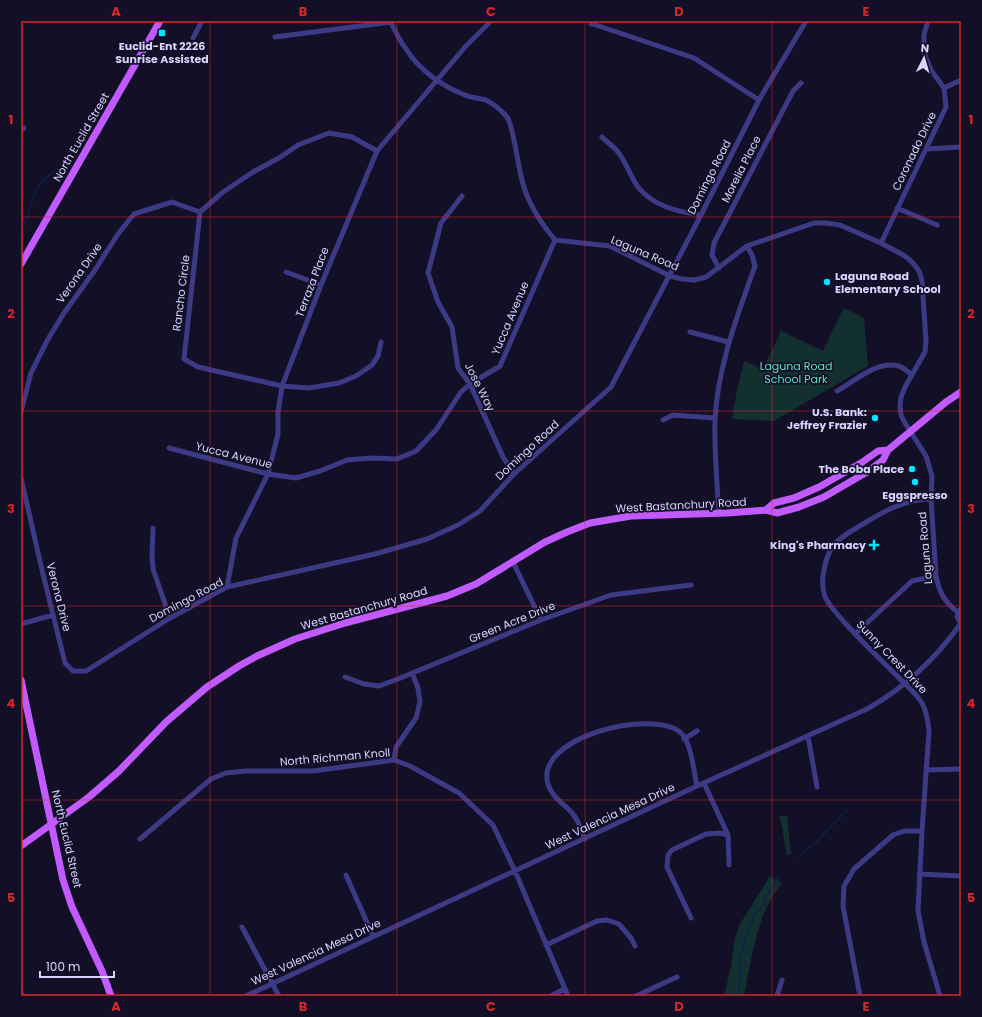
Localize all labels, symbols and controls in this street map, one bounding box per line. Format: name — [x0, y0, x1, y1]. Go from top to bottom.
text: A — [111, 2, 121, 21]
text: B — [299, 2, 308, 21]
text: C — [486, 2, 496, 21]
text: D — [674, 2, 684, 21]
text: E — [862, 2, 870, 21]
marker: Euclid-Ent 2226 Sunrise Assisted — [157, 28, 167, 38]
place label: Euclid-Ent 2226 Sunrise Assisted — [115, 38, 209, 67]
north arrow — [904, 38, 944, 78]
text: N — [920, 40, 930, 56]
street label: North Euclid Street — [49, 90, 113, 184]
street label: Coronado Drive — [888, 109, 940, 193]
text: 1 — [9, 110, 13, 129]
text: 1 — [969, 110, 973, 129]
street label: Morelia Place — [717, 133, 765, 205]
street label: Domingo Road — [683, 137, 735, 217]
street label: Laguna Road — [608, 231, 682, 275]
street label: Verona Drive — [52, 239, 106, 306]
street label: Terraza Place — [291, 245, 333, 319]
street label: Rancho Circle — [168, 254, 194, 332]
place label: Laguna Road Elementary School — [835, 268, 941, 297]
marker: Laguna Road Elementary School — [822, 277, 832, 287]
street label: Yucca Avenue — [487, 279, 533, 357]
text: 2 — [7, 304, 15, 323]
text: 2 — [967, 304, 975, 323]
park label: Laguna Road School Park — [760, 358, 832, 387]
street label: Jose Way — [461, 360, 499, 415]
place label: U.S. Bank: Jeffrey Frazier — [787, 404, 867, 433]
marker: U.S. Bank: Jeffrey Frazier — [870, 413, 880, 423]
street label: Domingo Road — [492, 416, 562, 484]
street label: Yucca Avenue — [194, 438, 274, 472]
place label: The Boba Place — [818, 461, 904, 477]
marker: The Boba Place — [907, 464, 917, 474]
marker: Eggspresso — [910, 477, 920, 487]
place label: Eggspresso — [882, 487, 948, 503]
street label: West Bastanchury Road — [615, 494, 747, 516]
text: 3 — [7, 499, 15, 518]
text: 3 — [967, 499, 975, 518]
street label: Laguna Road — [914, 511, 936, 585]
place label: King's Pharmacy — [770, 537, 866, 553]
marker: King's Pharmacy — [869, 540, 879, 550]
street label: Verona Drive — [43, 561, 75, 633]
street label: Domingo Road — [146, 574, 226, 626]
street label: West Bastanchury Road — [299, 582, 429, 634]
street label: Green Acre Drive — [466, 597, 558, 647]
street label: Sunny Crest Drive — [853, 617, 931, 697]
text: 4 — [7, 694, 16, 713]
text: 4 — [967, 694, 976, 713]
street label: North Richman Knoll — [279, 744, 391, 770]
street label: West Valencia Mesa Drive — [543, 779, 678, 853]
street label: North Euclid Street — [48, 788, 86, 890]
text: 5 — [7, 888, 15, 907]
text: 5 — [967, 888, 975, 907]
street label: West Valencia Mesa Drive — [249, 915, 384, 989]
scale bar — [40, 953, 114, 979]
text: 100 m — [46, 958, 80, 975]
text: A — [111, 997, 121, 1016]
text: B — [299, 997, 308, 1016]
text: C — [486, 997, 496, 1016]
text: D — [674, 997, 684, 1016]
text: E — [862, 997, 870, 1016]

